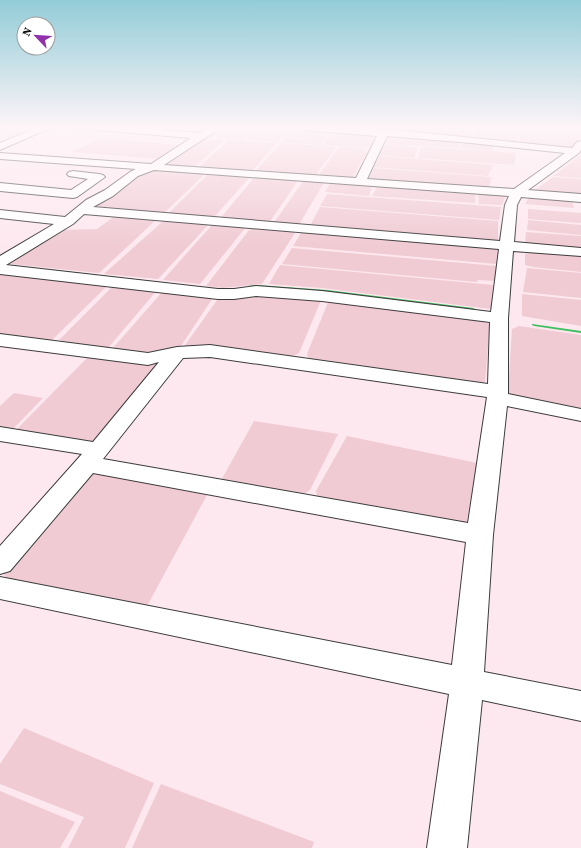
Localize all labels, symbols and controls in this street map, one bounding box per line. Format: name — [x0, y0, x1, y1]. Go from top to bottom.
north arrow — [16, 16, 56, 56]
text: N — [19, 25, 36, 39]

